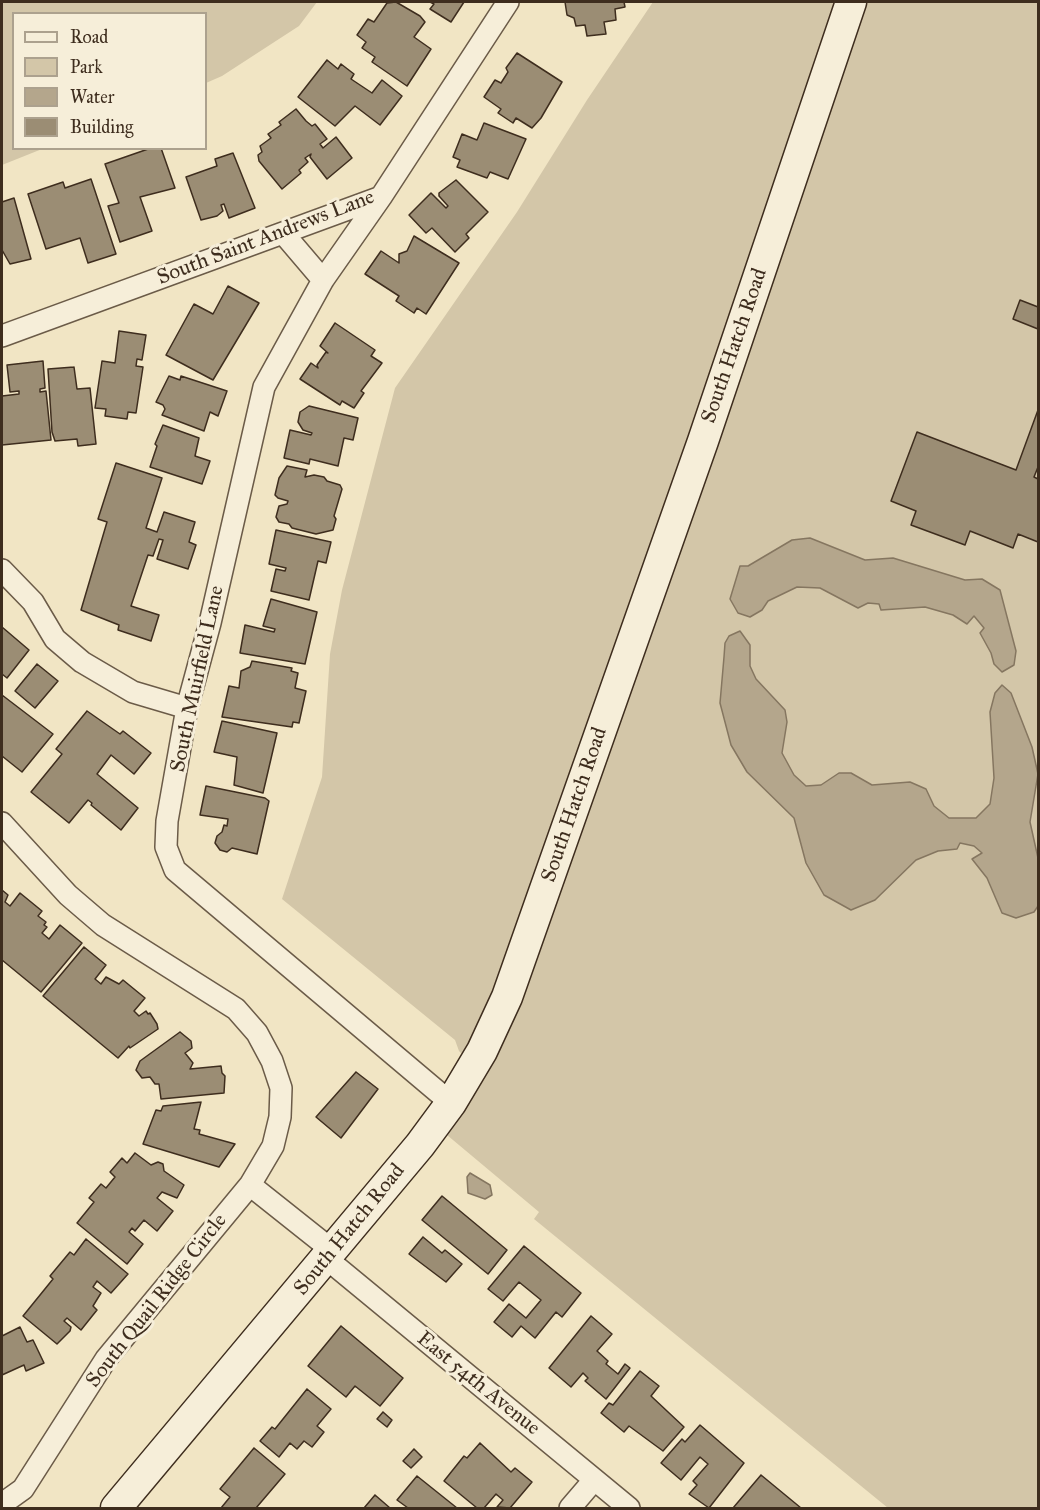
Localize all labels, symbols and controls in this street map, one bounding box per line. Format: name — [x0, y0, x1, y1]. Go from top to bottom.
legend — [12, 12, 207, 150]
text: Road — [70, 26, 108, 48]
text: Park — [70, 56, 103, 78]
text: Water — [70, 86, 114, 108]
text: Building — [70, 116, 133, 138]
street label: South Saint Andrews Lane — [154, 185, 378, 291]
street label: South Hatch Road — [697, 265, 773, 427]
street label: South Muirfield Lane — [166, 583, 230, 775]
street label: South Hatch Road — [537, 724, 613, 886]
street label: South Hatch Road — [289, 1159, 411, 1301]
street label: South Quail Ridge Circle — [81, 1209, 233, 1393]
street label: East 54th Avenue — [411, 1327, 545, 1441]

